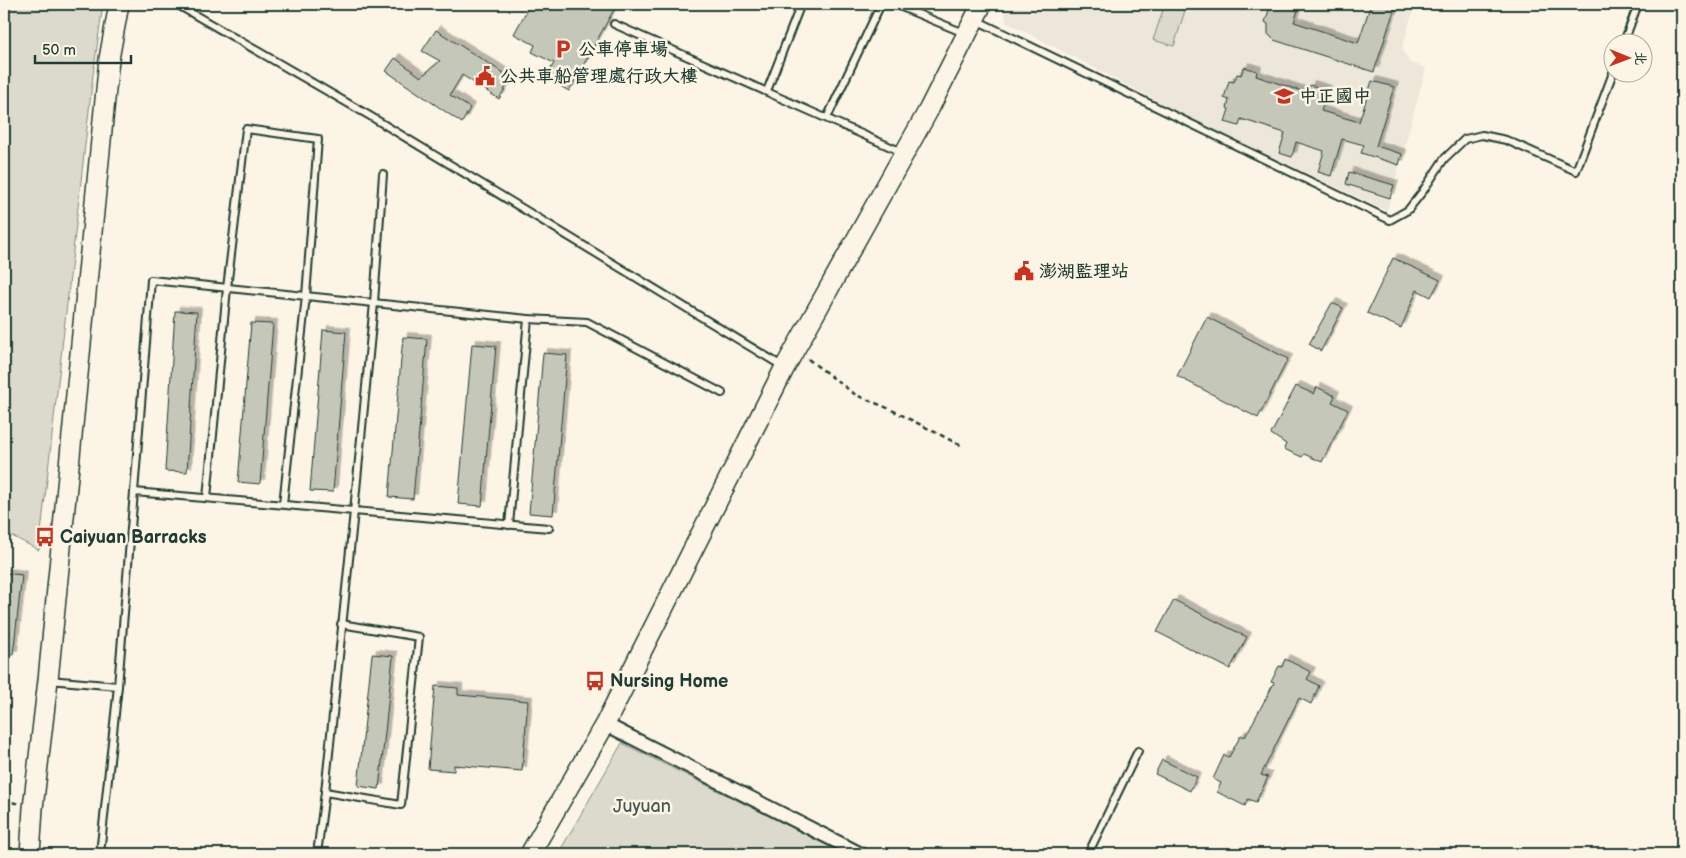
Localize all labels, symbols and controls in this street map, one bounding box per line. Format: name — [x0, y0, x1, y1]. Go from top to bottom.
scale bar — [35, 32, 131, 64]
north arrow — [1604, 32, 1654, 82]
parking icon: 公車停車場 — [552, 38, 574, 60]
place label: 公車停車場 — [578, 39, 668, 60]
text: 50 m — [42, 41, 76, 60]
text: 北 — [1632, 51, 1649, 65]
public building icon: 公共車船管理處行政大樓 — [474, 65, 496, 87]
place label: 公共車船管理處行政大樓 — [500, 66, 698, 87]
school or university icon: 中正國中 — [1273, 85, 1295, 107]
place label: 中正國中 — [1299, 86, 1371, 107]
public building icon: 澎湖監理站 — [1013, 260, 1035, 282]
place label: 澎湖監理站 — [1039, 261, 1129, 282]
bus stop icon: Caiyuan Barracks — [34, 526, 56, 548]
place label: Caiyuan Barracks — [60, 527, 207, 548]
bus stop icon: Nursing Home — [584, 670, 606, 692]
place label: Nursing Home — [610, 671, 728, 692]
park label: Juyuan — [613, 796, 671, 817]

